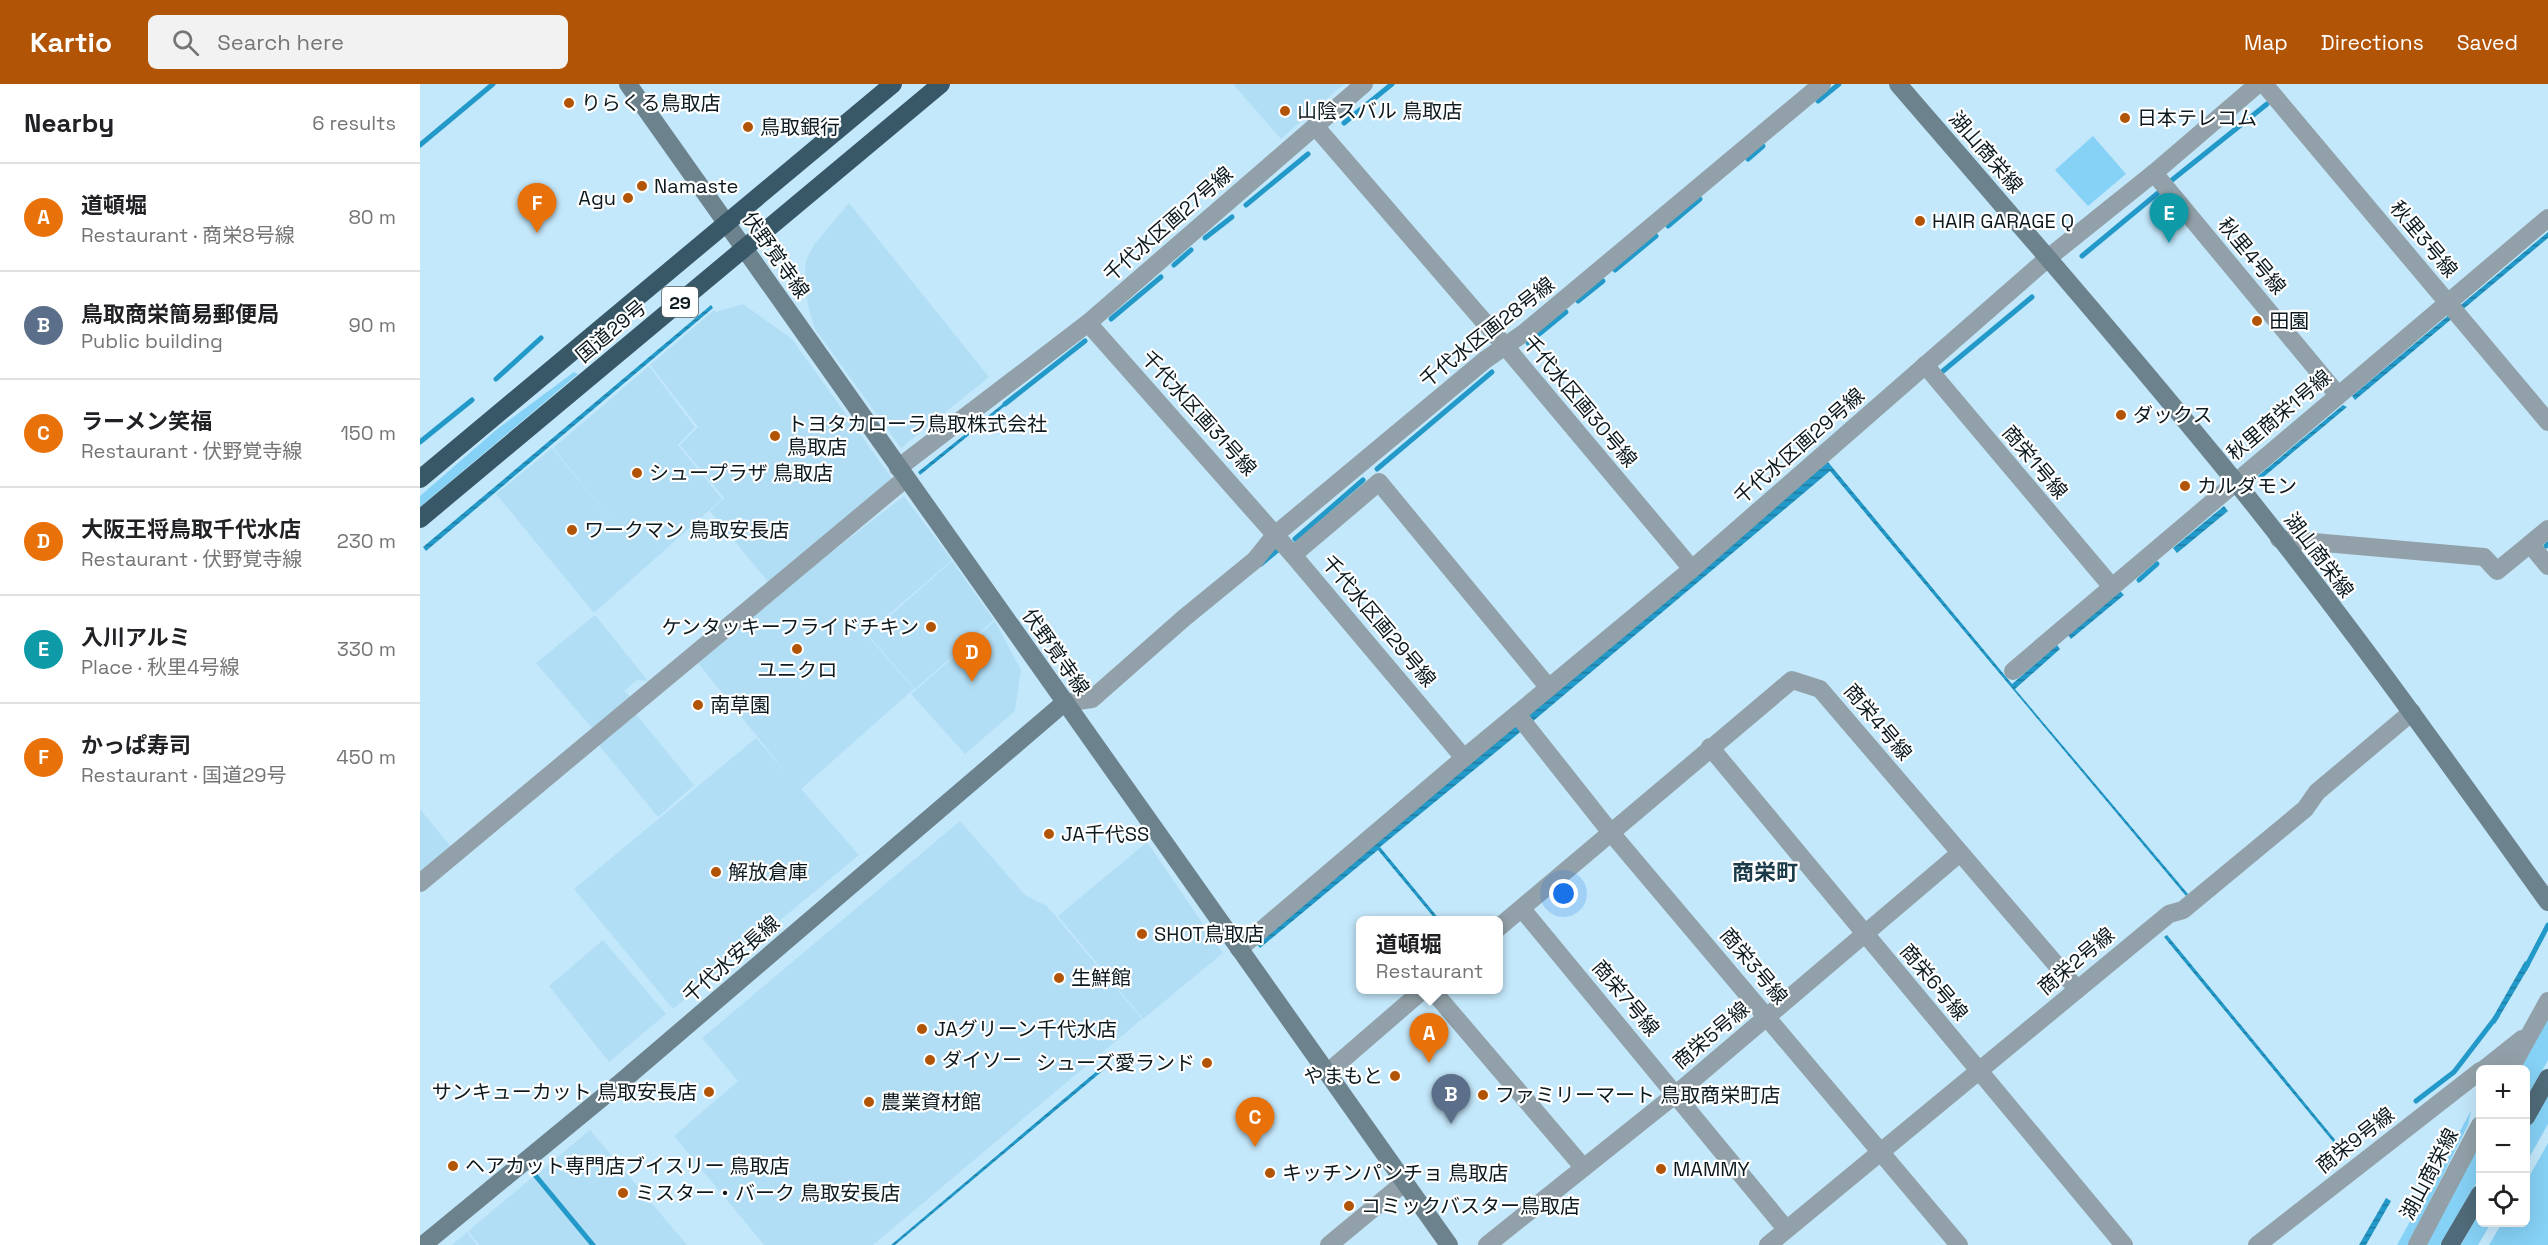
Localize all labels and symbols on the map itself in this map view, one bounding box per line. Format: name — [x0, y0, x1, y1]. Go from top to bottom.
place label: りらくる鳥取店 — [581, 90, 721, 116]
marker: りらくる鳥取店 — [562, 96, 576, 110]
place label: 山陰スバル 鳥取店 — [1297, 98, 1462, 124]
marker: 山陰スバル 鳥取店 — [1278, 104, 1292, 118]
place label: 日本テレコム — [2137, 105, 2257, 131]
street label: 湖山商栄線 — [1943, 106, 2029, 198]
marker: 日本テレコム — [2118, 111, 2132, 125]
place label: 鳥取銀行 — [760, 114, 840, 140]
marker: 鳥取銀行 — [741, 120, 755, 134]
street label: 千代水区画27号線 — [1098, 161, 1238, 287]
place label: Namaste — [654, 173, 738, 199]
marker: Namaste — [635, 179, 649, 193]
pin: F — [518, 184, 556, 233]
place label: Agu — [578, 185, 616, 211]
marker: Agu — [621, 191, 635, 205]
pin: E — [2150, 194, 2188, 243]
street label: 秋里3号線 — [2384, 195, 2464, 283]
street label: 伏野覚寺線 — [737, 207, 815, 303]
place label: HAIR GARAGE Q — [1932, 208, 2074, 234]
street label: 秋里4号線 — [2212, 212, 2292, 300]
marker: HAIR GARAGE Q — [1913, 214, 1927, 228]
street label: 千代水区画28号線 — [1414, 271, 1560, 393]
road number: 29 — [662, 287, 698, 317]
street label: 国道29号 — [570, 294, 652, 368]
place label: 田園 — [2269, 308, 2309, 334]
marker: 田園 — [2250, 314, 2264, 328]
street label: 千代水区画30号線 — [1517, 329, 1643, 473]
street label: 千代水区画31号線 — [1136, 345, 1262, 481]
street label: 秋里商栄1号線 — [2221, 364, 2337, 466]
street label: 千代水区画29号線 — [1728, 382, 1870, 510]
place label: ダックス — [2133, 402, 2212, 428]
marker: ダックス — [2114, 408, 2128, 422]
place label: トヨタカローラ鳥取株式会社 鳥取店 — [787, 411, 1047, 460]
street label: 商栄1号線 — [1997, 420, 2073, 504]
marker: トヨタカローラ鳥取株式会社 鳥取店 — [768, 429, 782, 443]
place label: シュープラザ 鳥取店 — [649, 460, 833, 486]
marker: シュープラザ 鳥取店 — [630, 466, 644, 480]
place label: カルダモン — [2197, 473, 2297, 499]
marker: カルダモン — [2178, 479, 2192, 493]
street label: 湖山商栄線 — [2279, 507, 2359, 603]
place label: ワークマン 鳥取安長店 — [584, 517, 789, 543]
marker: ワークマン 鳥取安長店 — [565, 523, 579, 537]
street label: 千代水区画29号線 — [1316, 550, 1442, 692]
street label: 伏野覚寺線 — [1017, 604, 1095, 700]
place label: ケンタッキーフライドチキン — [661, 614, 919, 640]
marker: ケンタッキーフライドチキン — [924, 620, 938, 634]
pin: D — [952, 632, 992, 682]
marker: ユニクロ — [790, 642, 804, 656]
place label: ユニクロ — [757, 657, 837, 683]
street label: 商栄4号線 — [1838, 678, 1918, 766]
place label: 南草園 — [710, 692, 770, 718]
marker: 南草園 — [691, 698, 705, 712]
place label: JA千代SS — [1061, 821, 1149, 847]
marker: JA千代SS — [1042, 827, 1056, 841]
district label: 商栄町 — [1732, 858, 1798, 886]
place label: 解放倉庫 — [728, 859, 808, 885]
marker: 解放倉庫 — [709, 865, 723, 879]
your location — [1549, 879, 1578, 908]
street label: 千代水安長線 — [677, 910, 785, 1008]
place label: SHOT鳥取店 — [1154, 921, 1264, 947]
street label: 商栄2号線 — [2032, 921, 2120, 1001]
street label: 商栄3号線 — [1714, 922, 1794, 1010]
marker: SHOT鳥取店 — [1135, 927, 1149, 941]
street label: 商栄6号線 — [1894, 938, 1974, 1026]
street label: 商栄7号線 — [1587, 955, 1665, 1041]
place label: 生鮮館 — [1071, 965, 1131, 991]
marker: 生鮮館 — [1052, 971, 1066, 985]
street label: 商栄5号線 — [1667, 995, 1755, 1075]
pin: A — [1410, 1014, 1448, 1063]
place label: JAグリーン千代水店 — [934, 1016, 1117, 1042]
marker: JAグリーン千代水店 — [915, 1022, 929, 1036]
place label: ダイソー — [942, 1047, 1022, 1073]
place label: シューズ愛ランド — [1036, 1050, 1195, 1076]
marker: ダイソー — [923, 1053, 937, 1067]
marker: シューズ愛ランド — [1200, 1056, 1214, 1070]
place label: やまもと — [1303, 1063, 1383, 1089]
marker: やまもと — [1388, 1069, 1402, 1083]
pin: B — [1432, 1074, 1470, 1124]
place label: サンキューカット 鳥取安長店 — [432, 1079, 697, 1105]
place label: ファミリーマート 鳥取商栄町店 — [1495, 1082, 1780, 1108]
marker: サンキューカット 鳥取安長店 — [702, 1085, 716, 1099]
marker: ファミリーマート 鳥取商栄町店 — [1476, 1088, 1490, 1102]
place label: 農業資材館 — [881, 1089, 981, 1115]
marker: 農業資材館 — [862, 1095, 876, 1109]
pin: C — [1236, 1098, 1274, 1147]
street label: 商栄9号線 — [2311, 1101, 2399, 1179]
street label: 湖山商栄線 — [2394, 1124, 2464, 1224]
place label: ヘアカット専門店ブイスリー 鳥取店 — [465, 1153, 790, 1179]
place label: MAMMY — [1673, 1156, 1750, 1182]
marker: ヘアカット専門店ブイスリー 鳥取店 — [446, 1159, 460, 1173]
place label: キッチンパンチョ 鳥取店 — [1282, 1160, 1508, 1186]
marker: MAMMY — [1654, 1162, 1668, 1176]
marker: キッチンパンチョ 鳥取店 — [1263, 1166, 1277, 1180]
place label: ミスター・バーク 鳥取安長店 — [635, 1180, 900, 1206]
marker: ミスター・バーク 鳥取安長店 — [616, 1186, 630, 1200]
place label: コミックバスター鳥取店 — [1361, 1193, 1580, 1219]
marker: コミックバスター鳥取店 — [1342, 1199, 1356, 1213]

